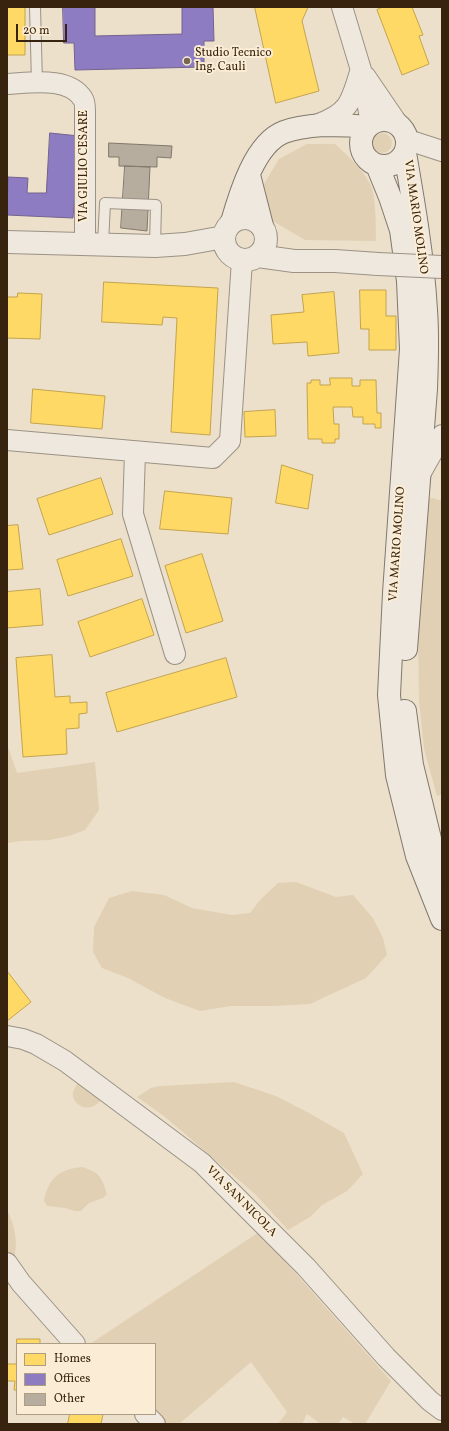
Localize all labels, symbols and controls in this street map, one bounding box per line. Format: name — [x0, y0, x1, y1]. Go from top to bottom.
scale bar — [18, 16, 69, 42]
text: 20 m — [23, 23, 50, 39]
place label: Studio Tecnico Ing. Cauli — [195, 47, 272, 75]
marker: Studio Tecnico Ing. Cauli — [182, 56, 192, 66]
street label: VIA GIULIO CESARE — [78, 110, 92, 222]
street label: VIA MARIO MOLINO — [400, 159, 430, 275]
street label: VIA MARIO MOLINO — [387, 486, 409, 602]
street label: VIA SAN NICOLA — [203, 1164, 279, 1240]
legend — [16, 1343, 156, 1415]
text: Homes — [54, 1351, 91, 1367]
text: Offices — [54, 1371, 90, 1387]
text: Other — [54, 1391, 85, 1407]

